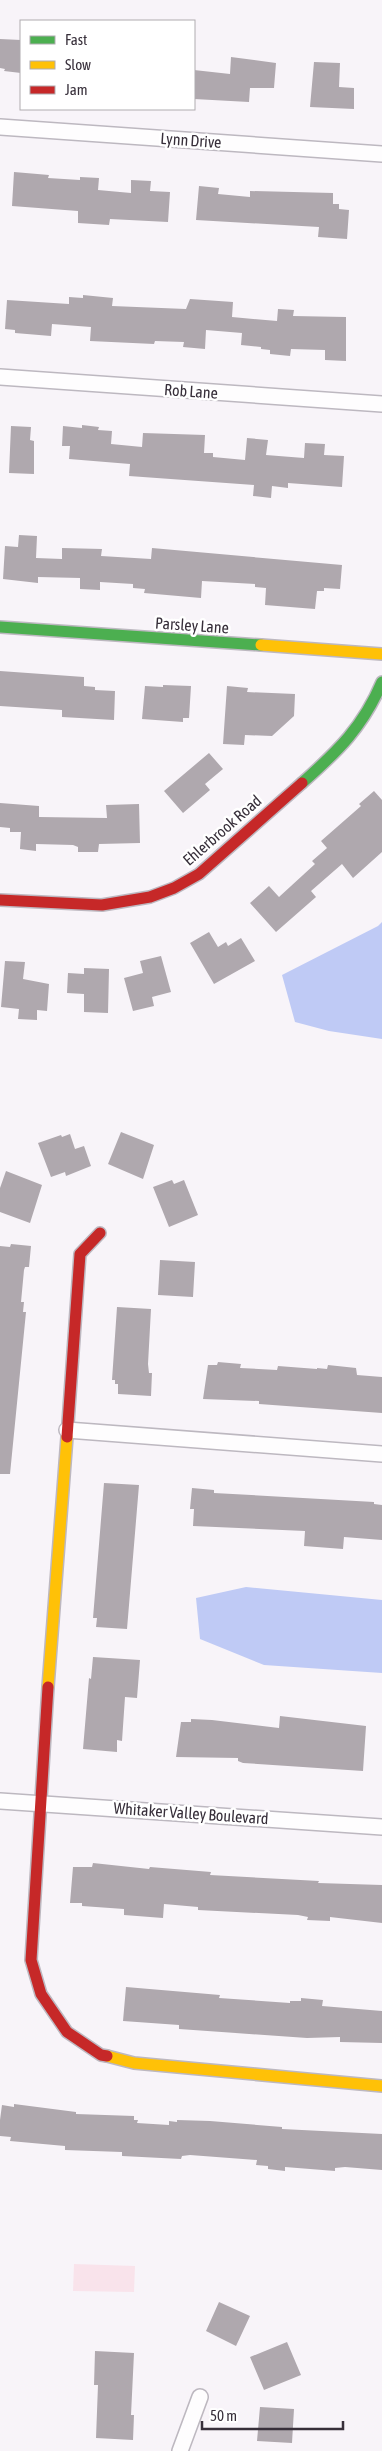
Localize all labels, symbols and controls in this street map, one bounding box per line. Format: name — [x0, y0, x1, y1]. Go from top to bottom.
legend — [20, 20, 195, 110]
text: Fast — [65, 31, 87, 48]
text: Slow — [65, 56, 91, 73]
text: Jam — [65, 81, 88, 98]
street label: Lynn Drive — [160, 129, 222, 152]
street label: Rob Lane — [163, 380, 219, 402]
street label: Parsley Lane — [154, 613, 230, 638]
street label: Ehlerbrook Road — [179, 791, 265, 869]
street label: Whitaker Valley Boulevard — [113, 1799, 269, 1828]
scale bar — [202, 2398, 343, 2430]
text: 50 m — [210, 2407, 237, 2424]

